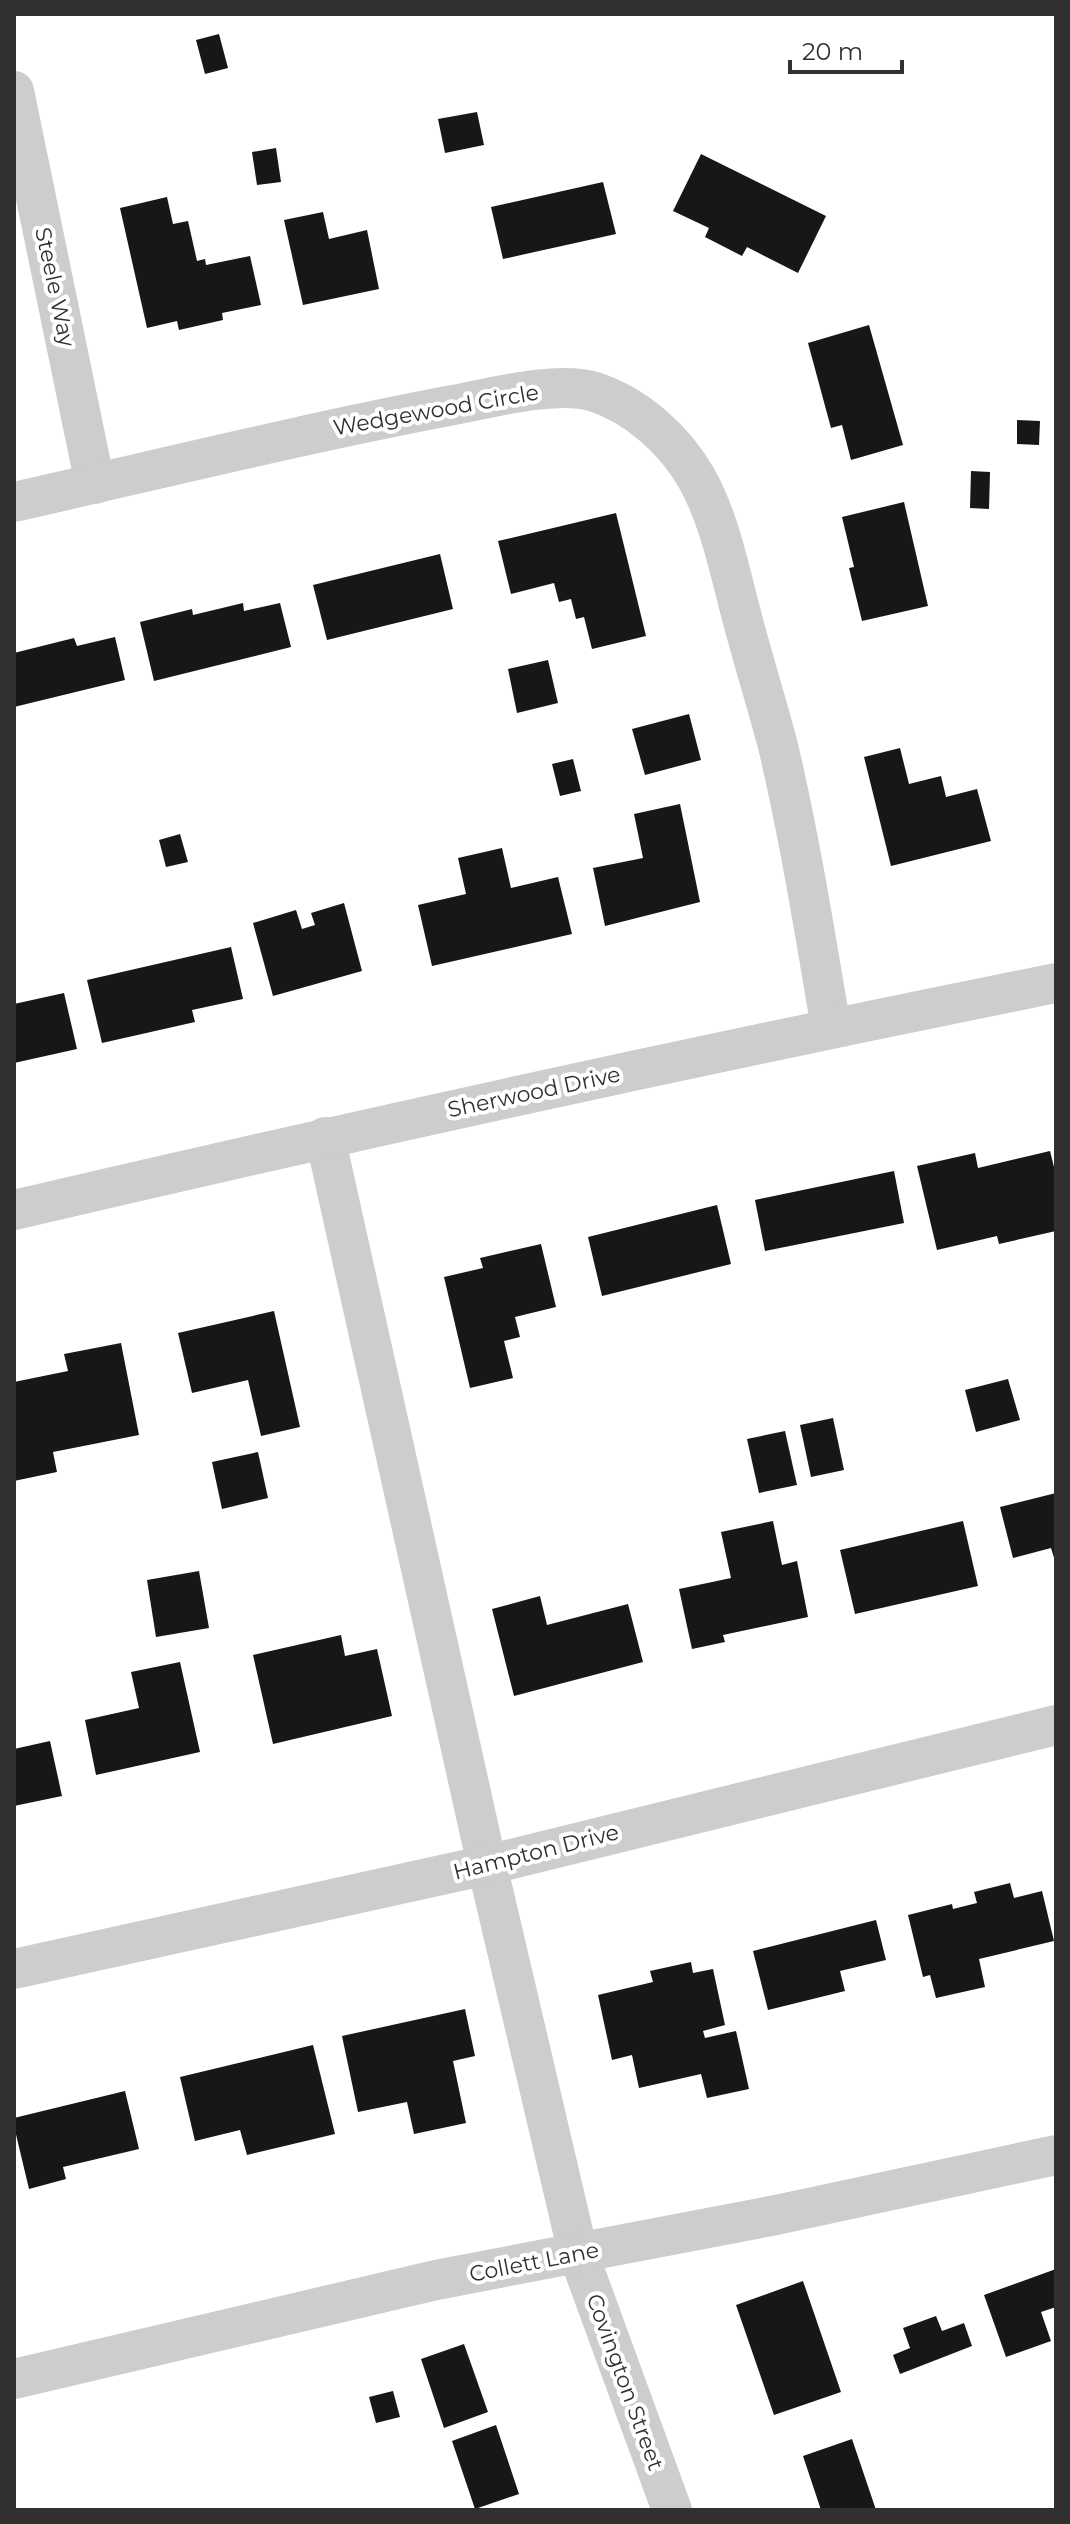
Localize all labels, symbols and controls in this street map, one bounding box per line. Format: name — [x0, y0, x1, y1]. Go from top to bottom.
scale bar — [790, 24, 902, 74]
text: 20 m — [802, 37, 863, 66]
street label: Steele Way — [29, 225, 81, 349]
street label: Wedgewood Circle — [331, 379, 541, 441]
street label: Sherwood Drive — [445, 1061, 623, 1123]
street label: Hampton Drive — [450, 1818, 622, 1886]
street label: Collett Lane — [467, 2236, 601, 2288]
street label: Covington Street — [581, 2290, 669, 2474]

